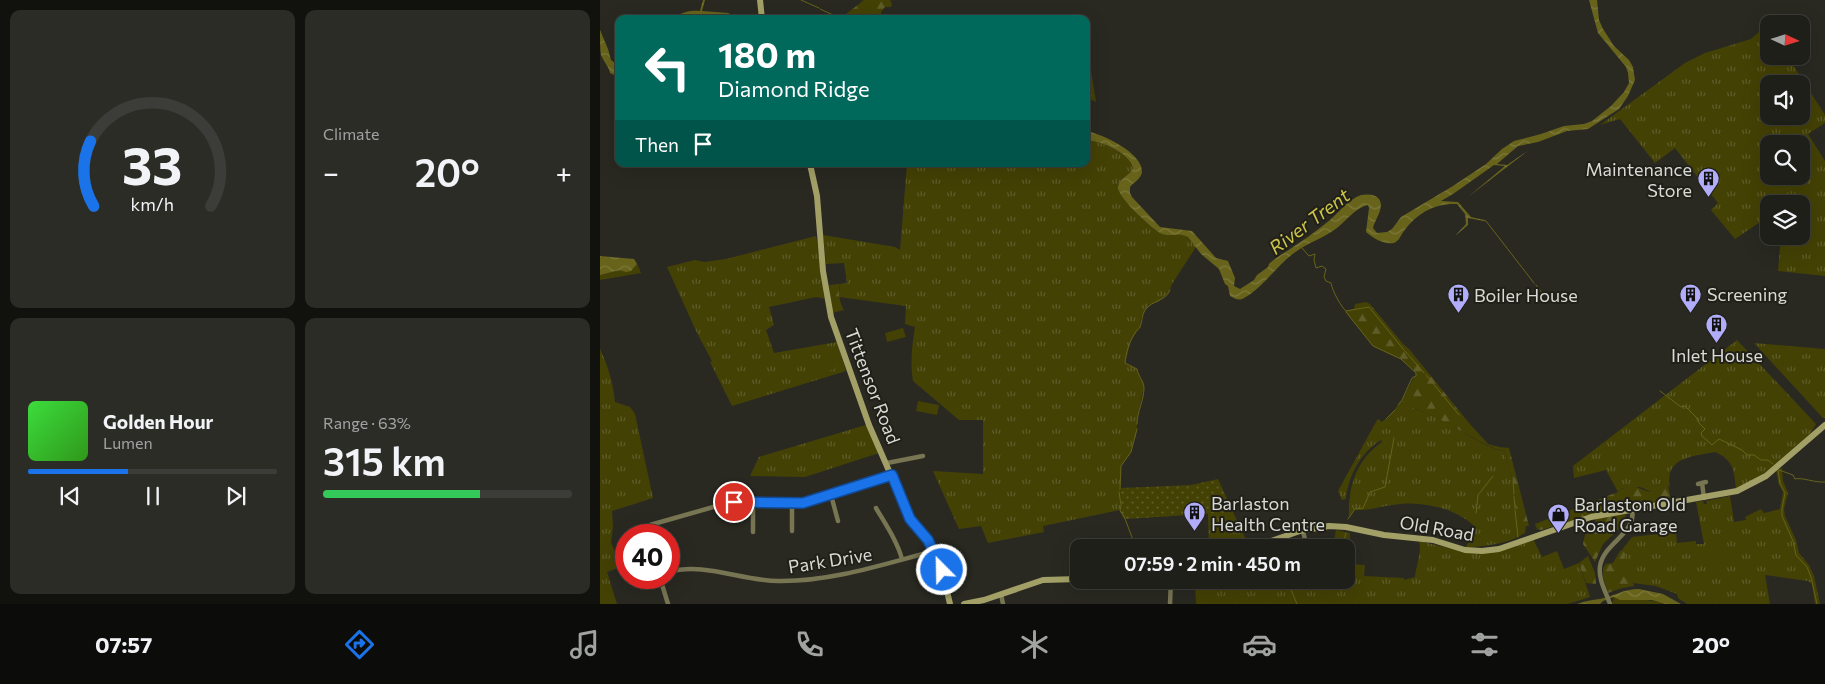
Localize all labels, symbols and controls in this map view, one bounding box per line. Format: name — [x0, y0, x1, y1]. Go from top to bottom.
north arrow — [1760, 15, 1810, 65]
map controls — [1760, 15, 1810, 245]
text: 180 m — [718, 32, 816, 75]
icon: left — [635, 35, 700, 100]
text: Diamond Ridge — [718, 75, 870, 102]
button: sound — [1760, 75, 1810, 125]
text: Climate — [323, 124, 379, 143]
icon: arrive — [689, 130, 717, 158]
text: 33 — [122, 132, 183, 196]
text: Then — [635, 133, 679, 156]
button: search — [1760, 135, 1810, 185]
text: 20° — [415, 148, 480, 195]
text: − — [323, 155, 339, 189]
text: + — [556, 155, 572, 189]
place label: Maintenance Store — [1585, 158, 1692, 201]
building icon: Maintenance Store — [1696, 167, 1720, 198]
water label: River Trent — [1264, 183, 1355, 259]
text: km/h — [131, 193, 174, 215]
button: layers — [1760, 195, 1810, 245]
building icon: Screening — [1679, 282, 1703, 313]
building icon: Boiler House — [1446, 283, 1470, 314]
place label: Screening — [1707, 283, 1788, 305]
place label: Boiler House — [1474, 284, 1578, 306]
building icon: Inlet House — [1705, 313, 1729, 344]
street label: Tittensor Road — [841, 325, 905, 447]
place label: Inlet House — [1671, 344, 1763, 366]
text: Golden Hour — [103, 410, 213, 433]
text: Range · 63% — [323, 413, 411, 432]
text: Lumen — [103, 433, 153, 452]
text: 315 km — [323, 437, 446, 484]
pin — [713, 481, 755, 523]
icon: previous — [56, 482, 84, 510]
icon: pause — [139, 482, 167, 510]
icon: next — [222, 482, 250, 510]
icon: arrive — [720, 488, 748, 516]
place label: Barlaston Health Centre — [1211, 492, 1325, 535]
place label: Barlaston Old Road Garage — [1574, 493, 1686, 536]
building icon: Barlaston Health Centre — [1183, 501, 1207, 532]
shop icon: Barlaston Old Road Garage — [1546, 502, 1570, 533]
street label: Old Road — [1398, 511, 1476, 545]
speed limit sign: 40 — [615, 524, 680, 589]
street label: Park Drive — [787, 543, 873, 577]
position arrow — [915, 543, 967, 595]
text: 07:59 · 2 min · 450 m — [1124, 552, 1301, 575]
icon: directions — [342, 627, 377, 662]
icon: music — [567, 627, 602, 662]
icon: phone — [792, 627, 827, 662]
icon: climate — [1017, 627, 1052, 662]
icon: car — [1242, 627, 1277, 662]
icon: filters — [1467, 627, 1502, 662]
text: 07:57 — [95, 631, 152, 658]
text: 20° — [1692, 631, 1730, 658]

